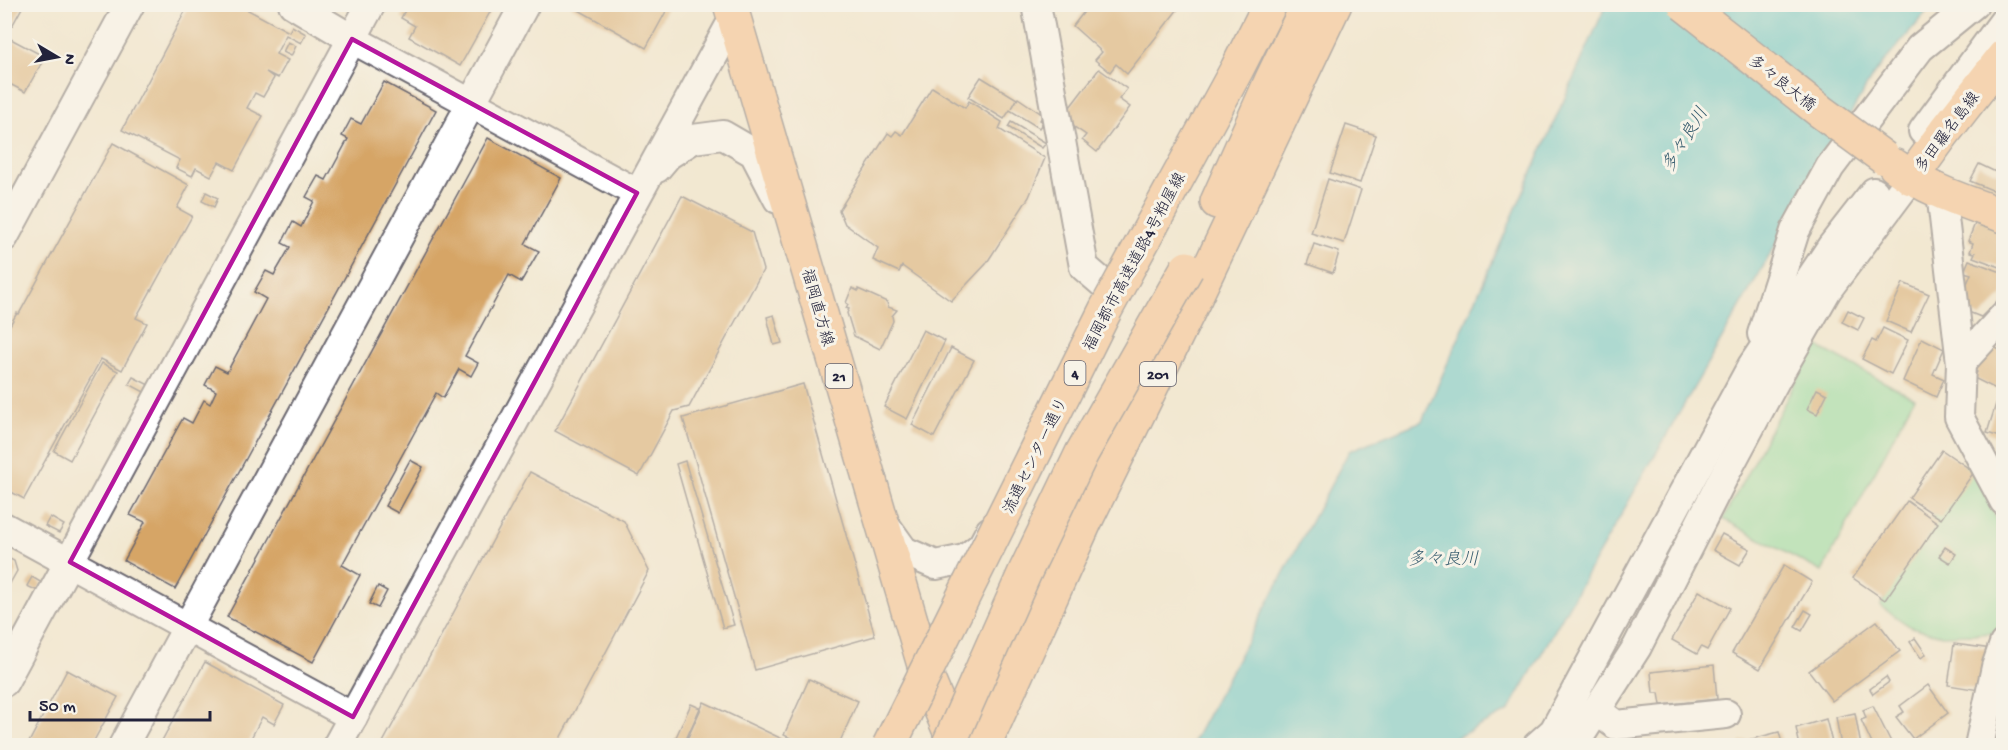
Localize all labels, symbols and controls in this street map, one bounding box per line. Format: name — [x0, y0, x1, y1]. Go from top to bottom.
north arrow — [27, 27, 87, 87]
street label: 多々良大橋 — [1743, 51, 1819, 117]
text: N — [58, 52, 79, 66]
street label: 多田羅名島線 — [1911, 88, 1985, 177]
water label: 多々良川 — [1658, 104, 1714, 177]
street label: 福岡都市高速道路4号粕屋線 — [1079, 169, 1191, 355]
street label: 福岡直方線 — [795, 266, 838, 349]
road number: 4 — [1064, 361, 1086, 385]
road number: 201 — [1140, 362, 1176, 386]
road number: 21 — [826, 364, 852, 388]
street label: 流通センター通り — [1000, 395, 1074, 518]
water label: 多々良川 — [1407, 549, 1479, 571]
scale bar — [30, 684, 210, 722]
text: 50 m — [39, 697, 76, 718]

